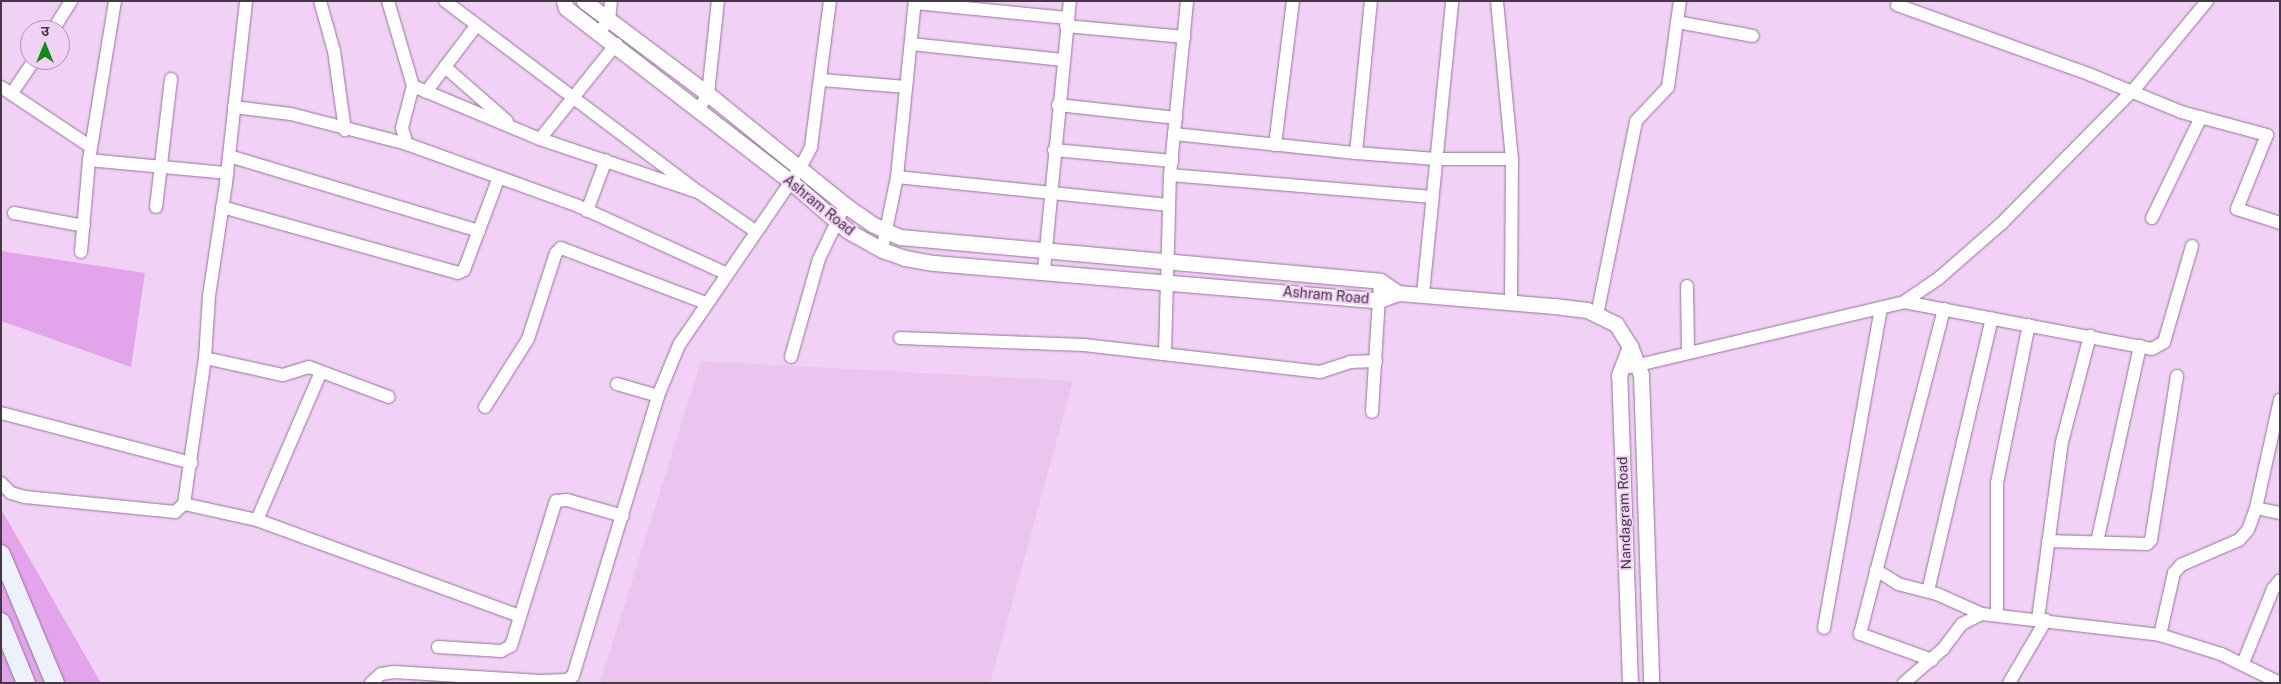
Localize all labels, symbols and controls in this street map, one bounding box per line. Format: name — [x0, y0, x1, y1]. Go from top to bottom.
north arrow — [20, 20, 70, 70]
text: उ — [41, 23, 49, 39]
street label: Ashram Road — [780, 171, 858, 239]
street label: Ashram Road — [1282, 283, 1370, 307]
street label: Nandagram Road — [1614, 456, 1634, 570]

